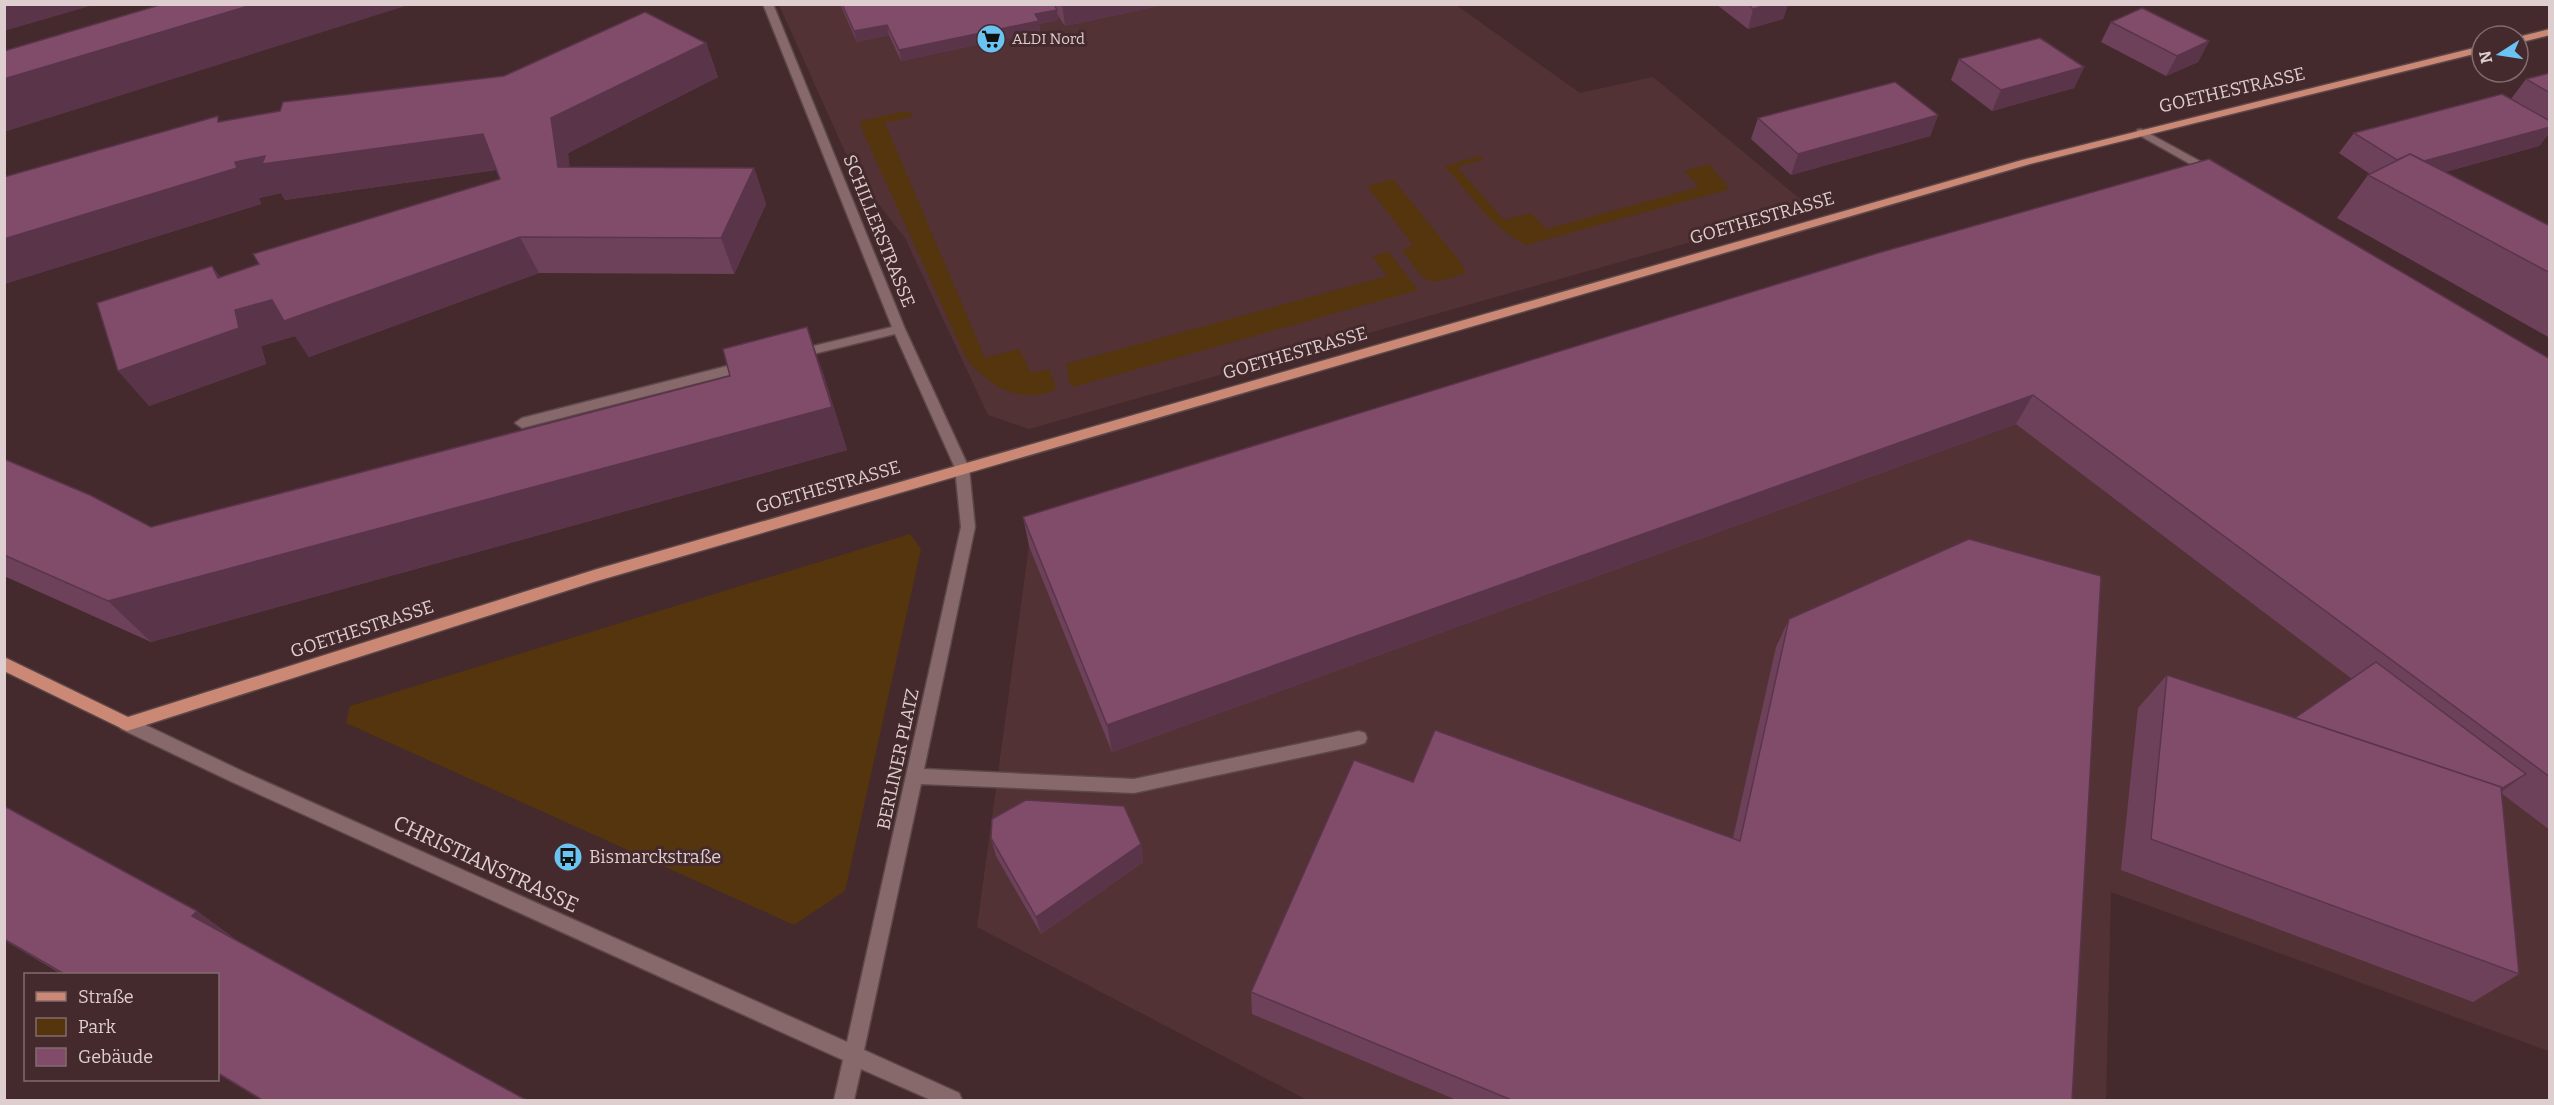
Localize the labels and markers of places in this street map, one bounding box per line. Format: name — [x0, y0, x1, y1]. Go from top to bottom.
supermarket icon: ALDI Nord — [975, 23, 1007, 55]
place label: ALDI Nord — [1012, 30, 1085, 48]
bus stop icon: Bismarckstraße — [552, 841, 584, 873]
place label: Bismarckstraße — [589, 846, 721, 868]

